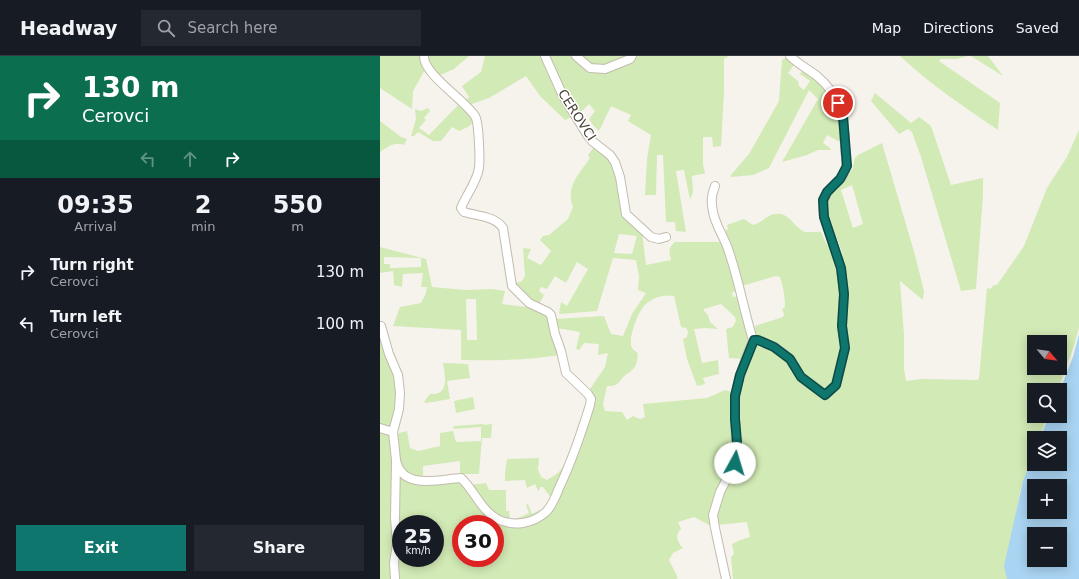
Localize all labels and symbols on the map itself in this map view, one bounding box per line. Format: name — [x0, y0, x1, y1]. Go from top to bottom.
pin — [821, 86, 855, 120]
street label: CEROVCI — [555, 87, 599, 143]
north arrow — [1027, 335, 1067, 375]
position arrow — [714, 442, 756, 484]
speed limit sign: 30 — [452, 515, 504, 567]

